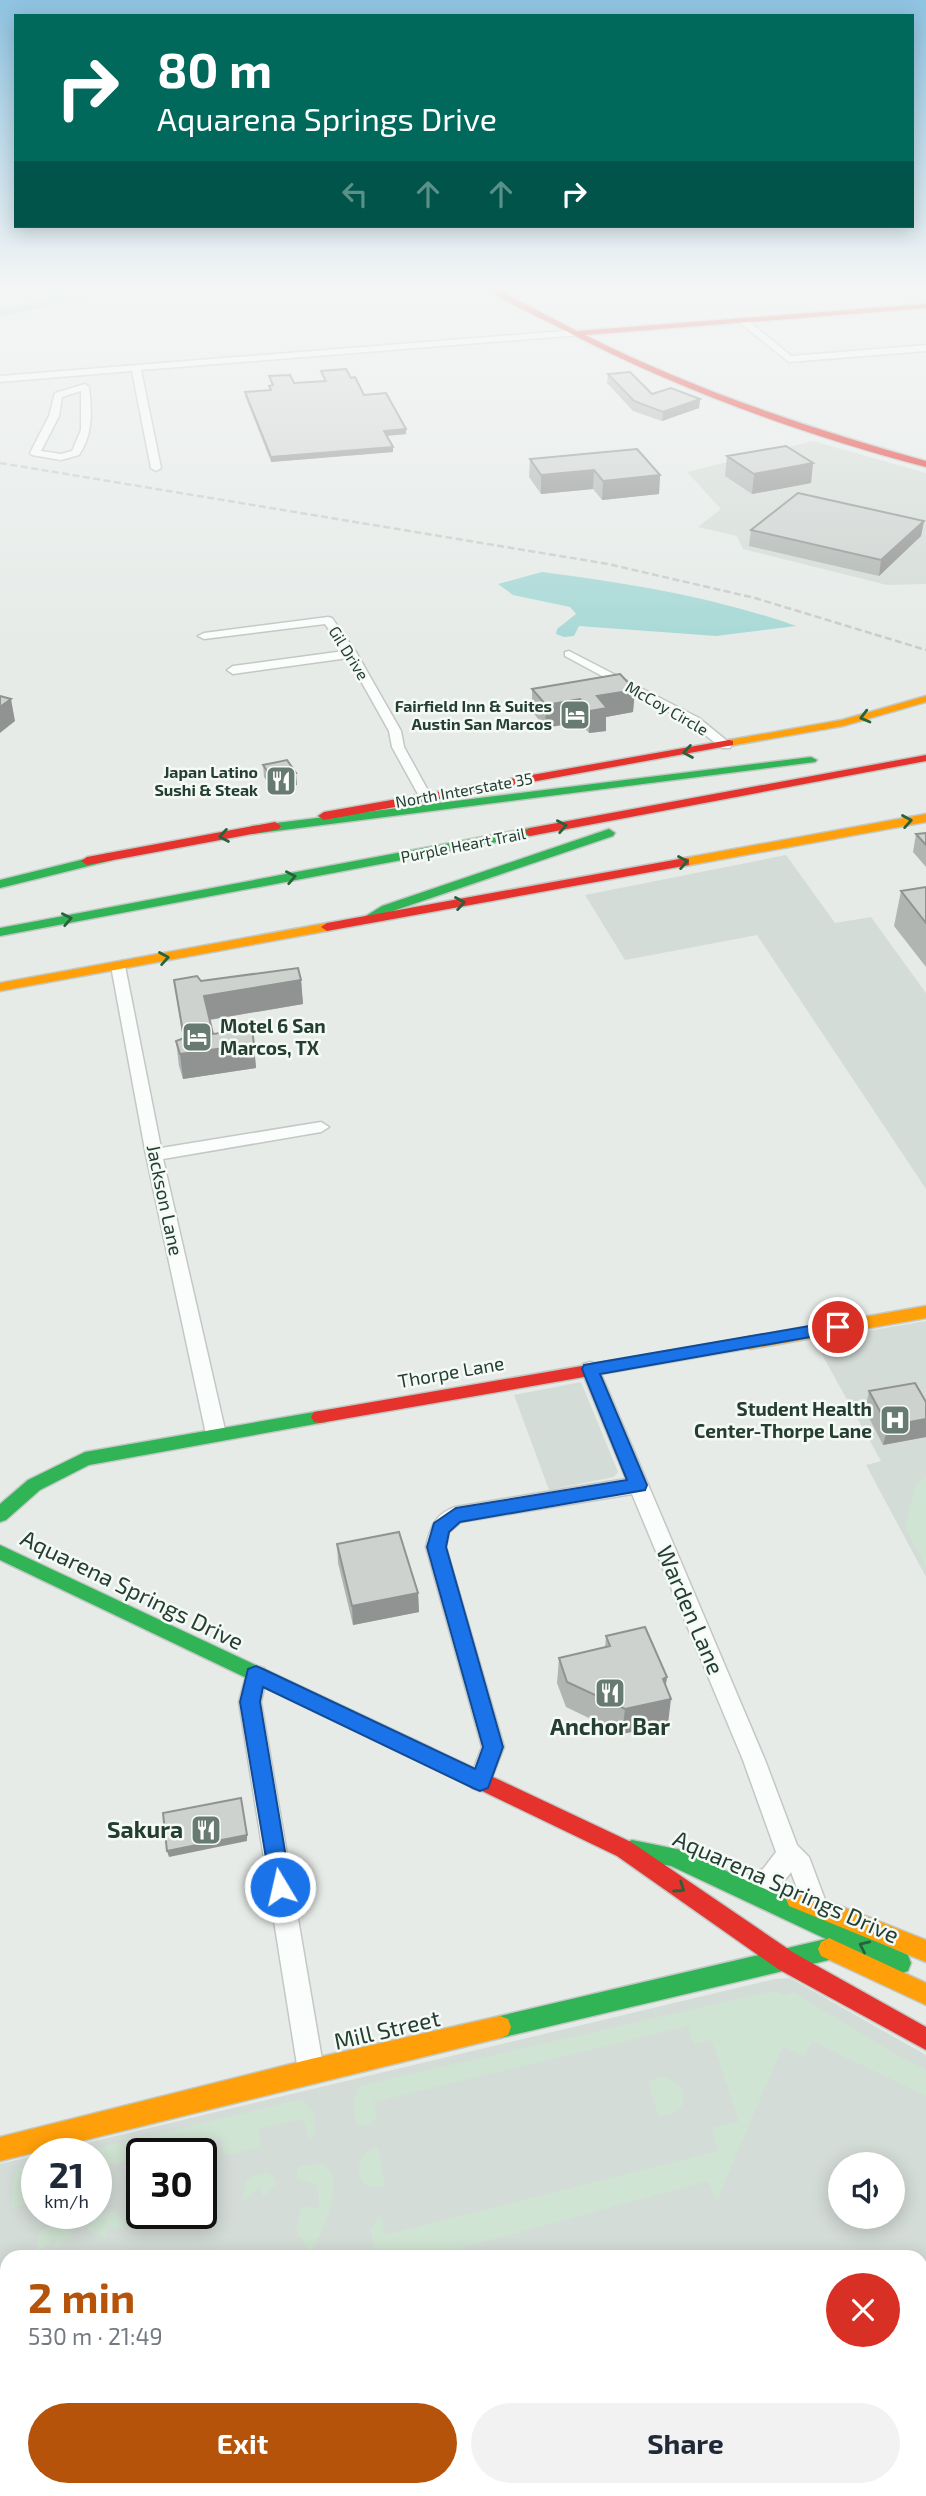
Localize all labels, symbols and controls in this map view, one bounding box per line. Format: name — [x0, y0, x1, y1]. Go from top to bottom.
text: 80 m — [157, 39, 272, 98]
icon: right — [42, 42, 133, 133]
text: Aquarena Springs Drive — [157, 99, 497, 137]
icon: left — [336, 175, 374, 213]
icon: ahead — [409, 175, 447, 213]
icon: ahead — [482, 175, 520, 213]
icon: right — [555, 175, 593, 213]
street label: Gil Drive — [325, 622, 373, 683]
street label: McCoy Circle — [623, 676, 712, 739]
place label: Fairfield Inn & Suites Austin San Marcos — [395, 696, 552, 733]
hotel icon: Fairfield Inn & Suites Austin San Marcos — [558, 698, 592, 732]
one-way arrow — [860, 709, 872, 723]
one-way arrow — [683, 744, 694, 759]
place label: Japan Latino Sushi & Steak — [154, 762, 258, 799]
restaurant icon: Japan Latino Sushi & Steak — [264, 764, 298, 798]
street label: North Interstate 35 — [394, 768, 534, 811]
one-way arrow — [901, 815, 913, 830]
one-way arrow — [556, 819, 568, 834]
street label: Purple Heart Trail — [399, 823, 527, 866]
one-way arrow — [218, 827, 230, 842]
one-way arrow — [677, 855, 689, 870]
one-way arrow — [285, 870, 297, 885]
one-way arrow — [454, 896, 465, 911]
one-way arrow — [61, 912, 73, 927]
one-way arrow — [158, 951, 170, 966]
place label: Motel 6 San Marcos, TX — [220, 1014, 326, 1059]
hotel icon: Motel 6 San Marcos, TX — [180, 1020, 214, 1054]
street label: Jackson Lane — [142, 1142, 188, 1258]
pin — [808, 1297, 868, 1357]
icon: arrive — [819, 1308, 857, 1346]
street label: Thorpe Lane — [396, 1351, 506, 1392]
place label: Student Health Center-Thorpe Lane — [694, 1397, 872, 1442]
hospital icon: Student Health Center-Thorpe Lane — [878, 1403, 912, 1437]
street label: Aquarena Springs Drive — [16, 1523, 248, 1655]
street label: Warden Lane — [651, 1541, 731, 1678]
restaurant icon: Anchor Bar — [593, 1676, 627, 1710]
place label: Anchor Bar — [550, 1712, 670, 1740]
restaurant icon: Sakura — [189, 1813, 223, 1847]
place label: Sakura — [107, 1815, 183, 1843]
street label: Aquarena Springs Drive — [669, 1824, 904, 1949]
position arrow — [243, 1850, 317, 1924]
one-way arrow — [672, 1880, 685, 1892]
one-way arrow — [859, 1941, 871, 1955]
street label: Mill Street — [331, 2003, 443, 2055]
speed limit sign: 30 — [126, 2138, 217, 2229]
map controls — [828, 2152, 905, 2229]
button: sound — [828, 2152, 905, 2229]
text: 21 — [49, 2153, 84, 2195]
text: km/h — [44, 2190, 89, 2212]
text: 2 min — [28, 2271, 135, 2321]
button: close — [826, 2273, 900, 2347]
text: 530 m · 21:49 — [28, 2322, 163, 2350]
button: Exit — [28, 2403, 457, 2483]
button: Share — [471, 2403, 900, 2483]

